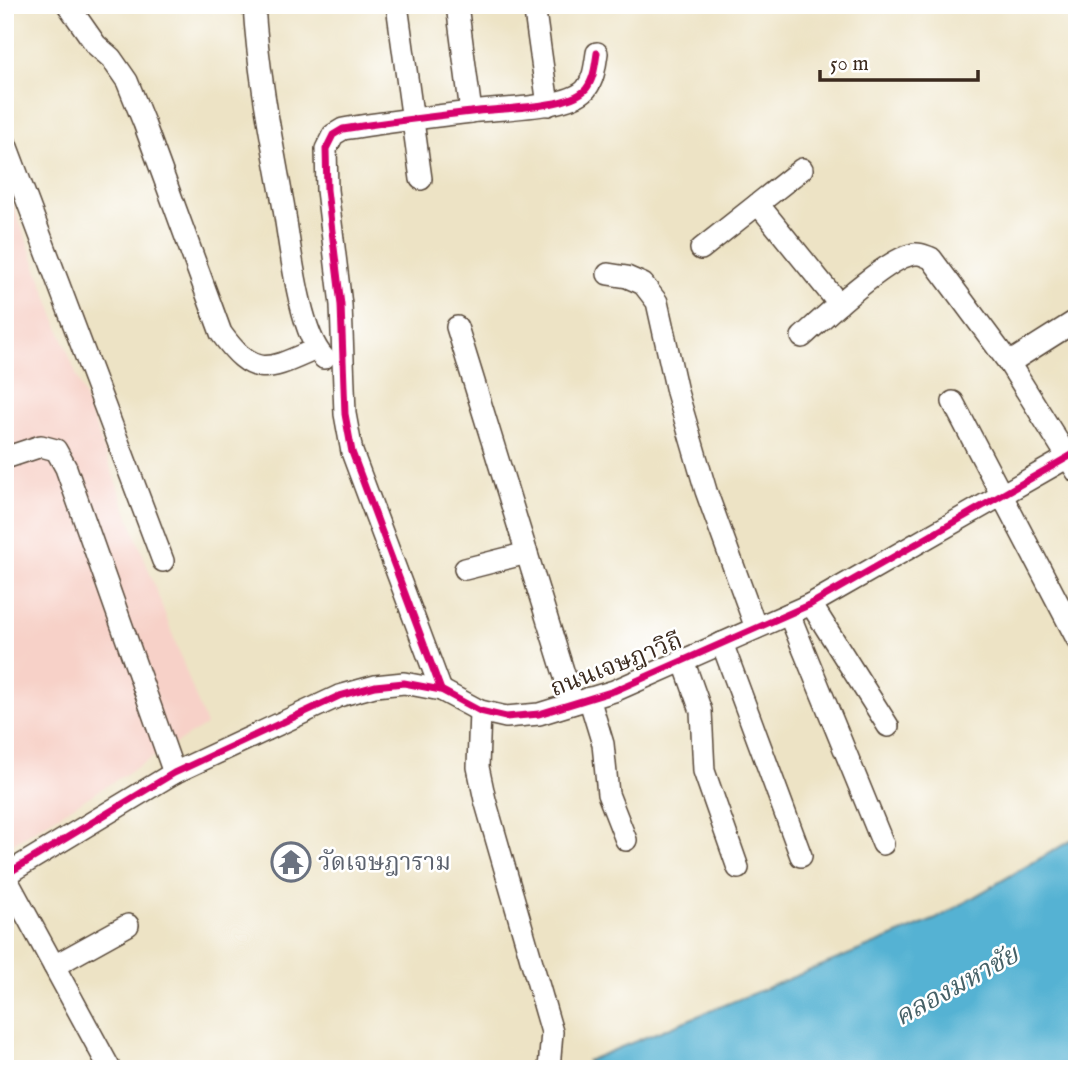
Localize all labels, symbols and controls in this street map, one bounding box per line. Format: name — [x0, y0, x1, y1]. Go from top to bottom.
scale bar — [820, 38, 977, 82]
text: 50 m — [830, 51, 869, 78]
street label: ถนนเจษฎาวิถี — [546, 626, 687, 705]
temple icon: วัดเจษฎาราม — [270, 841, 312, 883]
place label: วัดเจษฎาราม — [318, 848, 451, 879]
water label: คลองมหาชัย — [889, 938, 1026, 1034]

